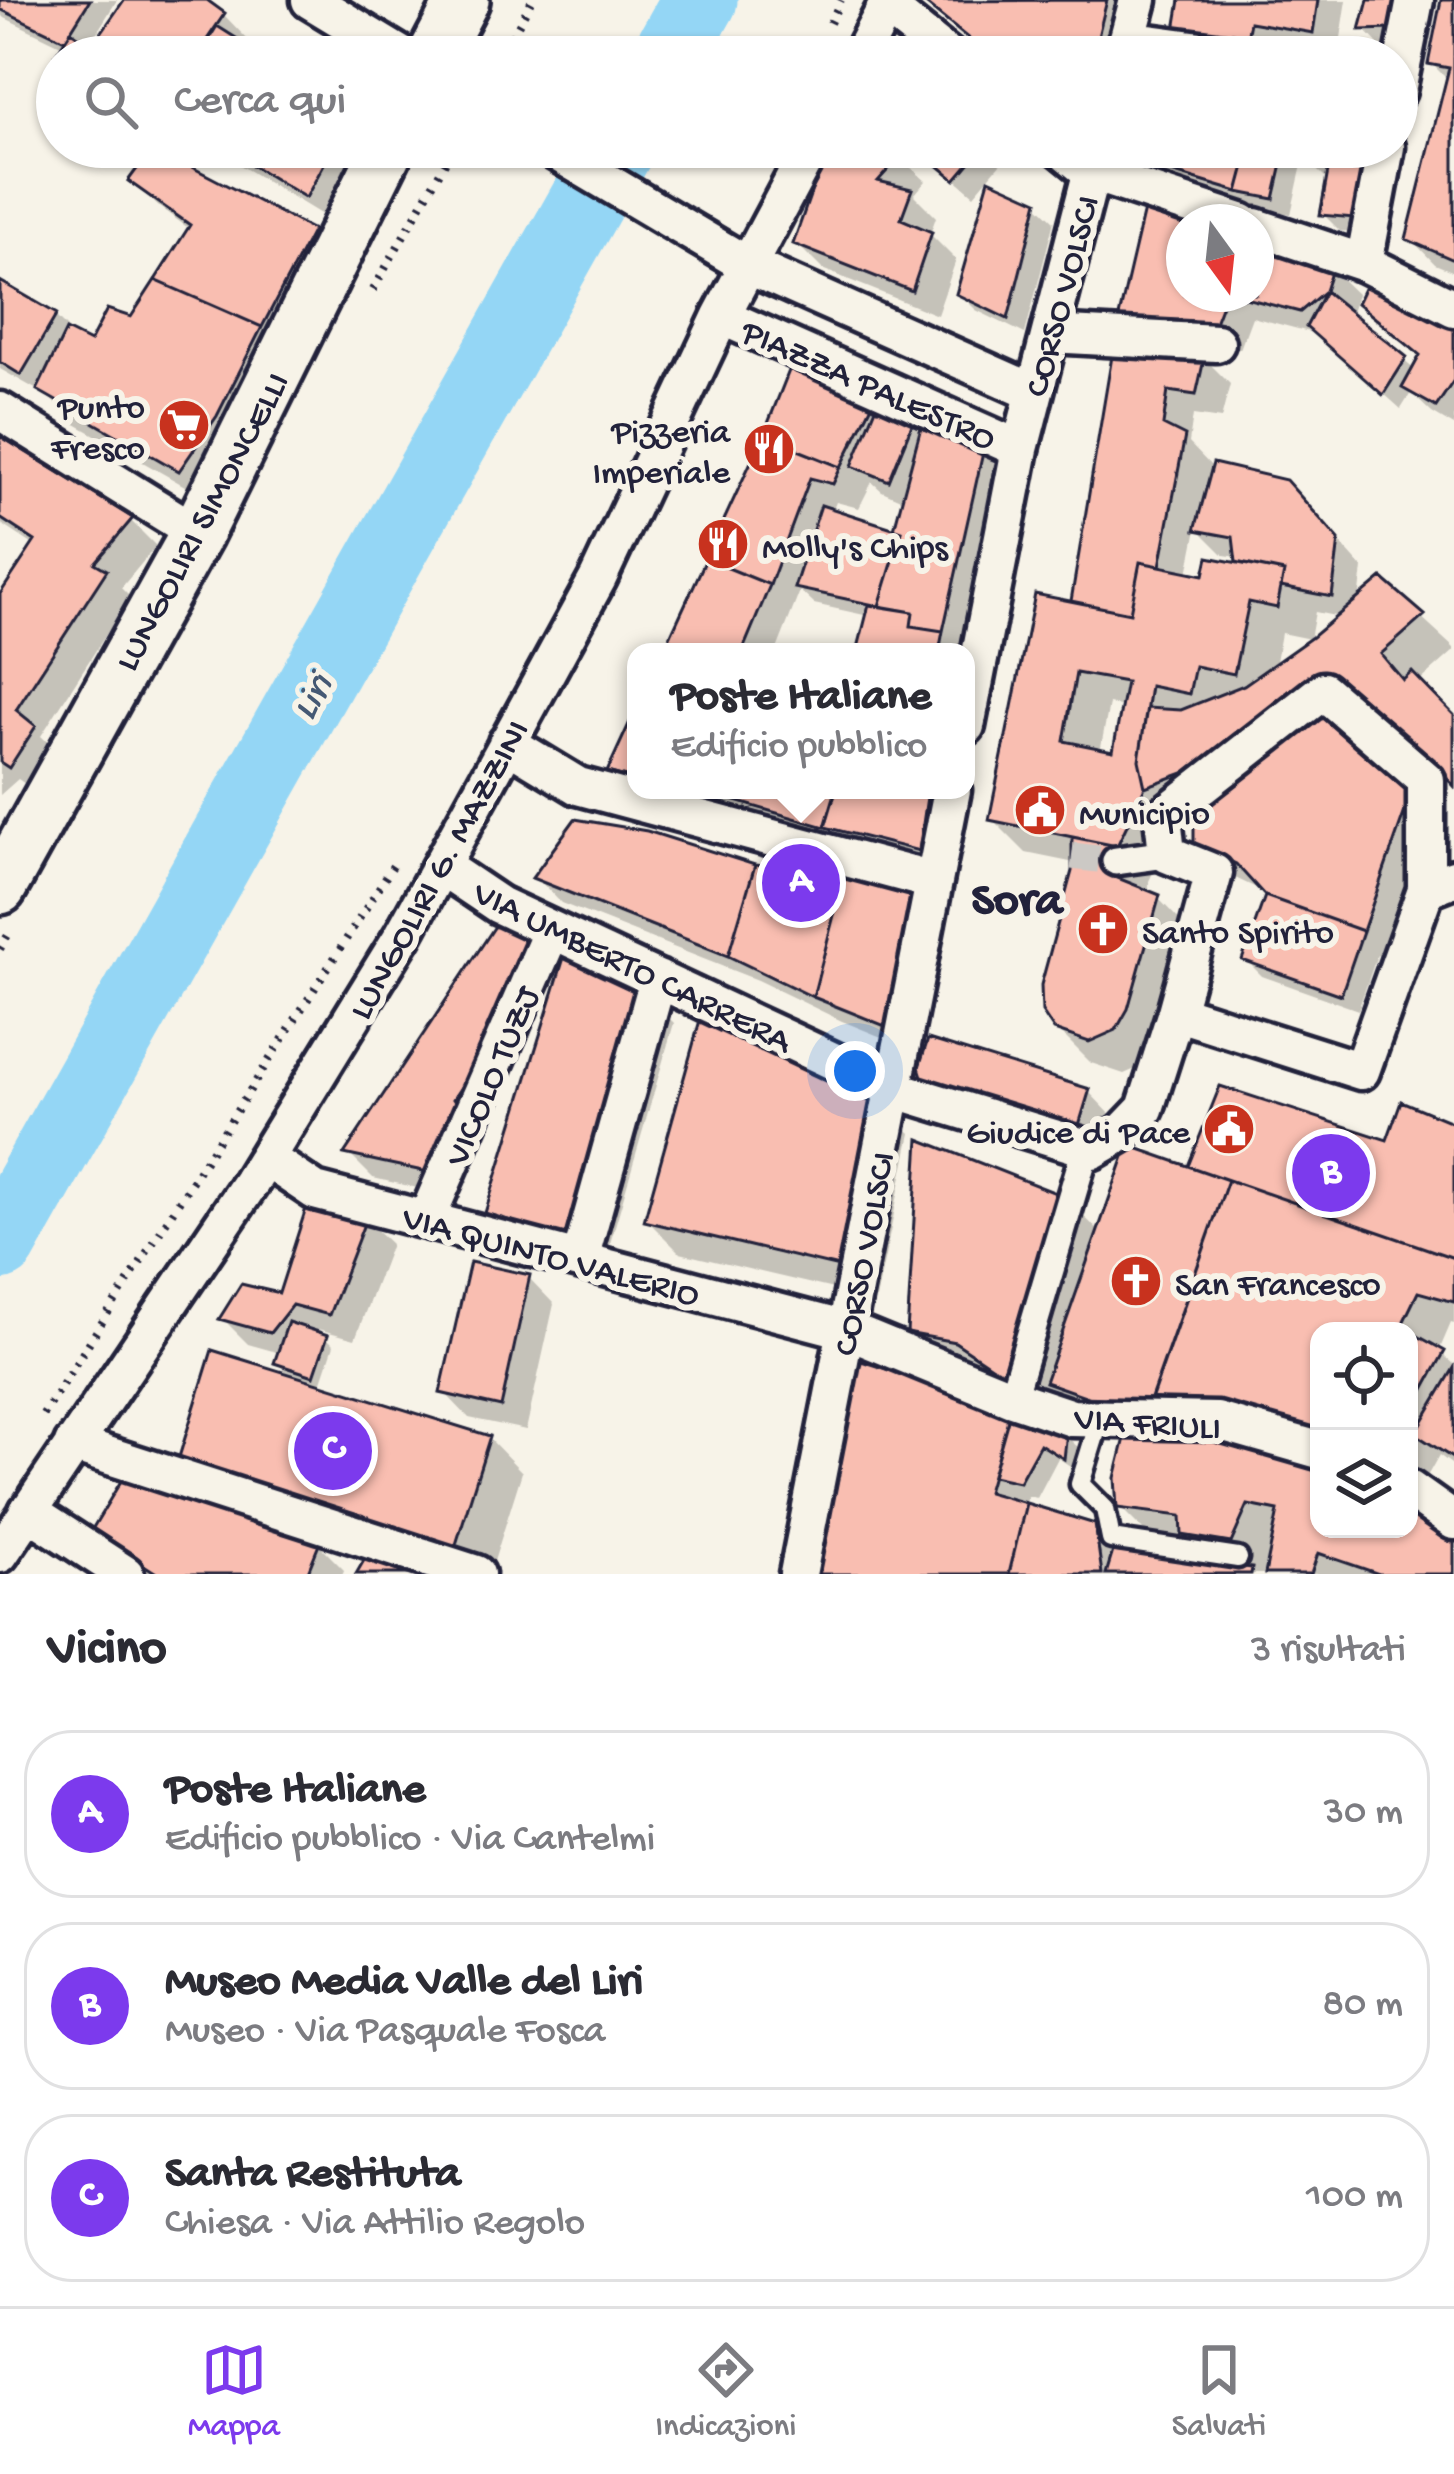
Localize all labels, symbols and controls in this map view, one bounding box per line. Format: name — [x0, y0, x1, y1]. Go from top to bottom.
search box — [36, 36, 1418, 168]
icon: search — [78, 69, 144, 135]
text: Cerca qui — [174, 76, 346, 129]
street label: CORSO VOLSCI — [1018, 191, 1113, 402]
north arrow — [1166, 204, 1274, 312]
street label: PIAZZA PALESTRO — [733, 312, 1001, 463]
street label: LUNGOLIRI SIMONCELLI — [108, 366, 302, 680]
place label: Punto Fresco — [50, 389, 145, 473]
supermarket icon: Punto Fresco — [156, 397, 212, 453]
place label: Pizzeria Imperiale — [592, 413, 731, 497]
restaurant icon: Pizzeria Imperiale — [741, 421, 797, 477]
restaurant icon: Molly's Chips — [695, 516, 751, 572]
place label: Molly's Chips — [762, 529, 950, 572]
popup — [627, 643, 975, 799]
water label: Liri — [284, 664, 348, 729]
text: Poste Italiane — [671, 672, 931, 725]
street label: LUNGOLIRI G. MAZZINI — [341, 714, 542, 1028]
text: Edificio pubblico — [671, 725, 927, 771]
public building icon: Municipio — [1012, 782, 1068, 838]
place label: Municipio — [1079, 795, 1210, 838]
pin: A — [762, 838, 840, 928]
street label: VIA UMBERTO CARRERA — [468, 868, 800, 1060]
district label: Sora — [972, 875, 1065, 932]
church icon: Santo Spirito — [1075, 901, 1131, 957]
place label: Santo Spirito — [1142, 914, 1334, 957]
street label: VICOLO TUZJ — [438, 980, 553, 1174]
your location — [825, 1041, 885, 1101]
public building icon: Giudice di Pace — [1201, 1101, 1257, 1157]
place label: Giudice di Pace — [966, 1114, 1190, 1157]
pin: B — [1292, 1128, 1370, 1218]
street label: CORSO VOLSCI — [827, 1149, 908, 1360]
street label: VIA QUINTO VALERIO — [396, 1199, 704, 1320]
church icon: San Francesco — [1108, 1253, 1164, 1309]
place label: San Francesco — [1175, 1266, 1381, 1309]
map controls — [1310, 1322, 1418, 1538]
button: locate — [1310, 1322, 1418, 1430]
street label: VIA FRIULI — [1072, 1400, 1222, 1453]
pin: C — [294, 1406, 372, 1496]
button: layers — [1310, 1430, 1418, 1538]
text: Vicino — [48, 1622, 167, 1682]
text: 3 risultati — [1251, 1629, 1406, 1675]
text: Poste Italiane — [165, 1765, 425, 1818]
text: A — [78, 1791, 102, 1837]
text: 30 m — [1324, 1791, 1403, 1837]
text: Edificio pubblico · Via Cantelmi — [165, 1818, 655, 1864]
text: Museo Media Valle del Liri — [165, 1957, 643, 2010]
text: B — [80, 1983, 100, 2029]
text: 80 m — [1323, 1983, 1403, 2029]
text: Museo · Via Pasquale Fosca — [165, 2010, 605, 2056]
text: Santa Restituta — [165, 2149, 461, 2202]
text: C — [79, 2175, 101, 2221]
text: 100 m — [1306, 2175, 1403, 2221]
text: Chiesa · Via Attilio Regolo — [165, 2202, 585, 2248]
tab: Mappa — [188, 2337, 280, 2447]
tab: Indicazioni — [655, 2337, 796, 2447]
tab: Salvati — [1172, 2337, 1266, 2447]

